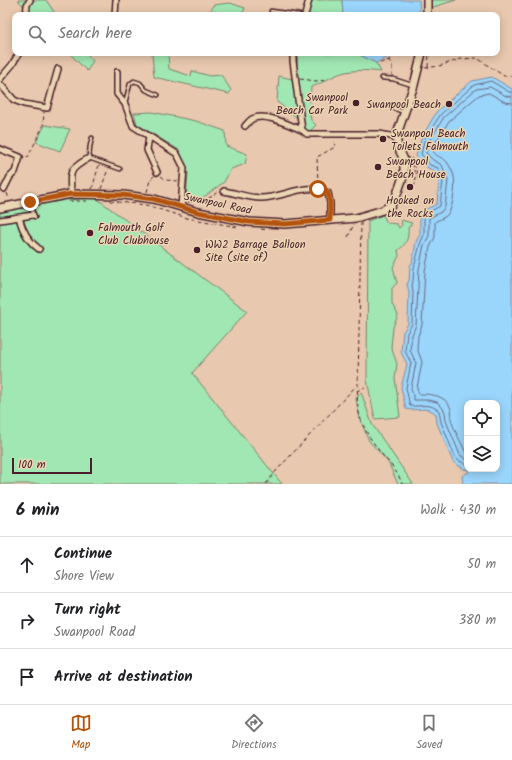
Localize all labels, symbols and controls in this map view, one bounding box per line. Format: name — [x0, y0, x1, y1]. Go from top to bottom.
search box — [12, 12, 500, 56]
text: Search here — [58, 22, 132, 46]
icon: search — [26, 23, 48, 45]
place label: Swanpool Beach Car Park — [276, 89, 349, 120]
place label: Swanpool Beach — [366, 96, 441, 114]
marker: Swanpool Beach Car Park — [351, 98, 361, 108]
marker: Swanpool Beach — [444, 99, 454, 109]
place label: Swanpool Beach Toilets Falmouth — [391, 125, 468, 156]
marker: Swanpool Beach Toilets Falmouth — [378, 134, 388, 144]
place label: Swanpool Beach House — [386, 153, 446, 184]
marker: Swanpool Beach House — [373, 162, 383, 172]
route start — [309, 180, 327, 198]
marker: Hooked on the Rocks — [405, 182, 415, 192]
street label: Swanpool Road — [182, 188, 254, 220]
place label: Hooked on the Rocks — [386, 192, 434, 223]
route end — [21, 193, 39, 211]
place label: Falmouth Golf Club Clubhouse — [98, 219, 169, 250]
marker: Falmouth Golf Club Clubhouse — [85, 228, 95, 238]
place label: WW2 Barrage Balloon Site (site of) — [205, 236, 306, 267]
marker: WW2 Barrage Balloon Site (site of) — [192, 245, 202, 255]
map controls — [464, 400, 500, 472]
button: locate — [464, 400, 500, 436]
button: layers — [464, 436, 500, 472]
scale bar — [12, 456, 92, 475]
text: 100 m — [18, 456, 46, 474]
text: 6 min — [16, 497, 60, 524]
text: Walk · 430 m — [420, 500, 496, 521]
text: Continue — [54, 542, 112, 566]
icon: ahead — [16, 554, 38, 576]
text: 50 m — [467, 554, 496, 575]
text: Shore View — [54, 566, 114, 587]
text: Turn right — [54, 598, 121, 622]
icon: right — [16, 610, 38, 632]
text: 380 m — [459, 610, 496, 631]
text: Swanpool Road — [54, 622, 135, 643]
text: Arrive at destination — [54, 665, 193, 689]
icon: arrive — [16, 666, 38, 688]
tab: Map — [70, 712, 92, 754]
tab: Directions — [231, 712, 277, 754]
tab: Saved — [416, 712, 442, 754]

